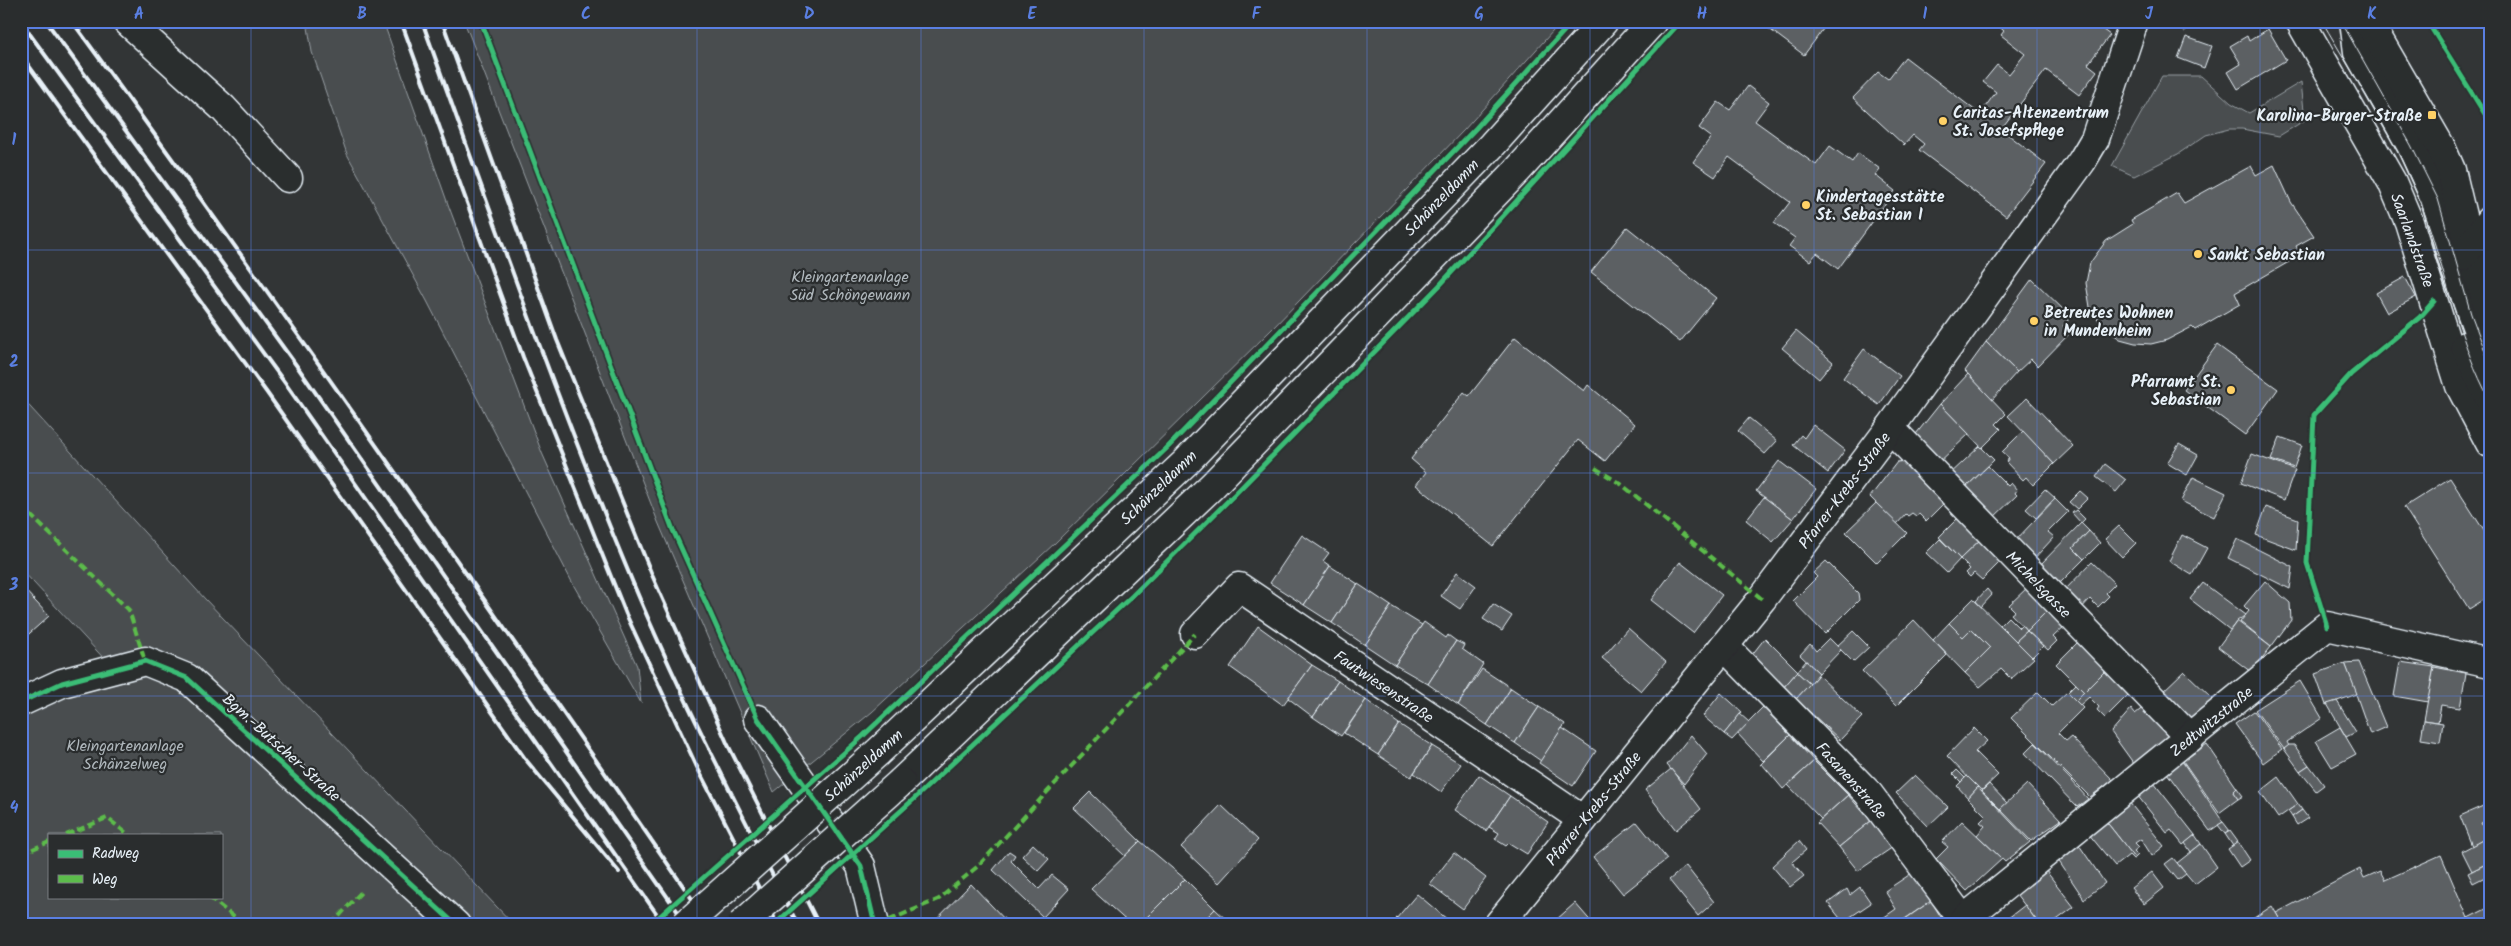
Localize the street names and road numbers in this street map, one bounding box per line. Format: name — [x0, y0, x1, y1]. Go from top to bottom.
street label: Schänzeldamm — [1399, 153, 1486, 242]
street label: Saarlandstraße — [2383, 190, 2440, 291]
street label: Pfarrer-Krebs-Straße — [1793, 427, 1898, 555]
street label: Schänzeldamm — [1115, 444, 1204, 532]
street label: Michelsgasse — [1999, 545, 2077, 625]
street label: Fautwiesenstraße — [1328, 644, 1438, 730]
street label: Zedtwitzstraße — [2165, 681, 2259, 764]
street label: Bgm.-Butscher-Straße — [216, 688, 346, 808]
street label: Schänzeldamm — [819, 723, 909, 809]
street label: Fasanenstraße — [1809, 737, 1893, 825]
street label: Pfarrer-Krebs-Straße — [1540, 746, 1648, 872]

